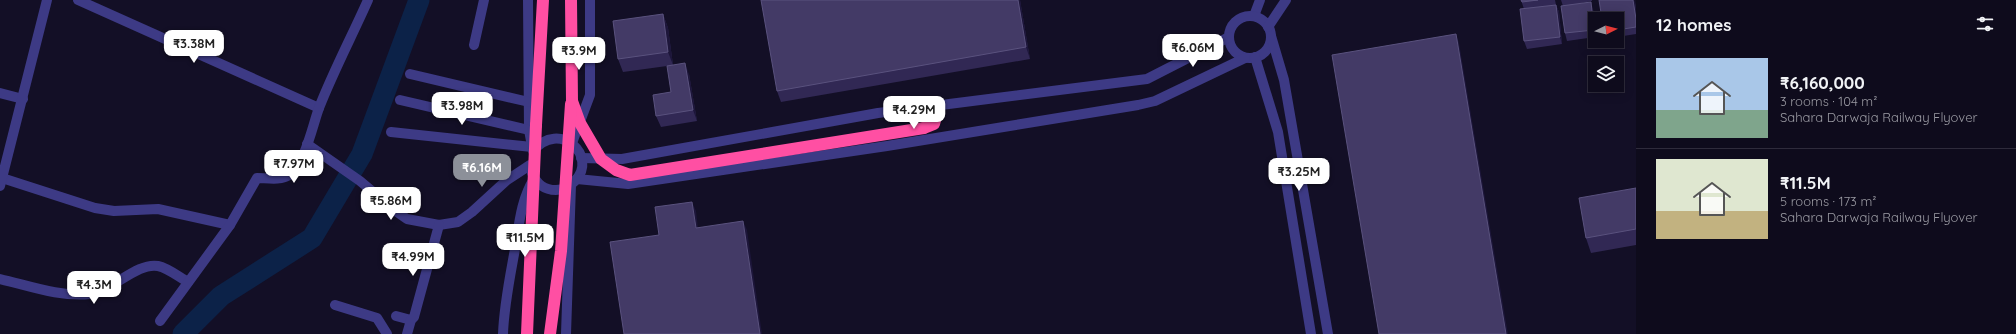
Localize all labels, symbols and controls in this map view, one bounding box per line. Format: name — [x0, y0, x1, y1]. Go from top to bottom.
north arrow — [1588, 12, 1624, 48]
map controls — [1588, 12, 1624, 92]
icon: filters — [1974, 13, 1996, 35]
text: 12 homes — [1656, 14, 1732, 35]
pin: ₹3.38M — [161, 30, 227, 64]
pin: ₹6.06M — [1160, 34, 1226, 68]
text: ₹3.38M — [173, 35, 215, 51]
pin: ₹3.9M — [551, 37, 607, 71]
text: ₹6.06M — [1171, 39, 1215, 55]
text: ₹3.9M — [561, 42, 597, 58]
button: layers — [1588, 56, 1624, 92]
text: ₹6,160,000 — [1780, 72, 1865, 93]
icon: home — [1688, 74, 1736, 122]
pin: ₹3.98M — [429, 92, 495, 126]
text: 3 rooms · 104 m² — [1780, 93, 1877, 109]
pin: ₹4.29M — [881, 96, 947, 130]
text: ₹3.98M — [441, 97, 483, 113]
text: ₹4.29M — [892, 101, 936, 117]
text: Sahara Darwaja Railway Flyover — [1780, 109, 1978, 125]
pin: ₹7.97M — [261, 150, 327, 184]
pin: ₹6.16M — [449, 154, 515, 188]
text: ₹7.97M — [273, 155, 315, 171]
pin: ₹3.25M — [1266, 158, 1332, 192]
text: ₹6.16M — [462, 159, 502, 175]
text: ₹3.25M — [1278, 163, 1320, 179]
text: ₹11.5M — [1780, 172, 1831, 193]
icon: home — [1688, 175, 1736, 223]
pin: ₹5.86M — [358, 187, 424, 221]
text: ₹5.86M — [370, 192, 412, 208]
text: 5 rooms · 173 m² — [1780, 193, 1876, 209]
text: Sahara Darwaja Railway Flyover — [1780, 209, 1978, 225]
pin: ₹11.5M — [492, 224, 558, 258]
text: ₹11.5M — [506, 229, 544, 245]
pin: ₹4.99M — [380, 243, 446, 277]
text: ₹4.99M — [391, 248, 435, 264]
pin: ₹4.3M — [66, 271, 122, 305]
text: ₹4.3M — [76, 276, 112, 292]

